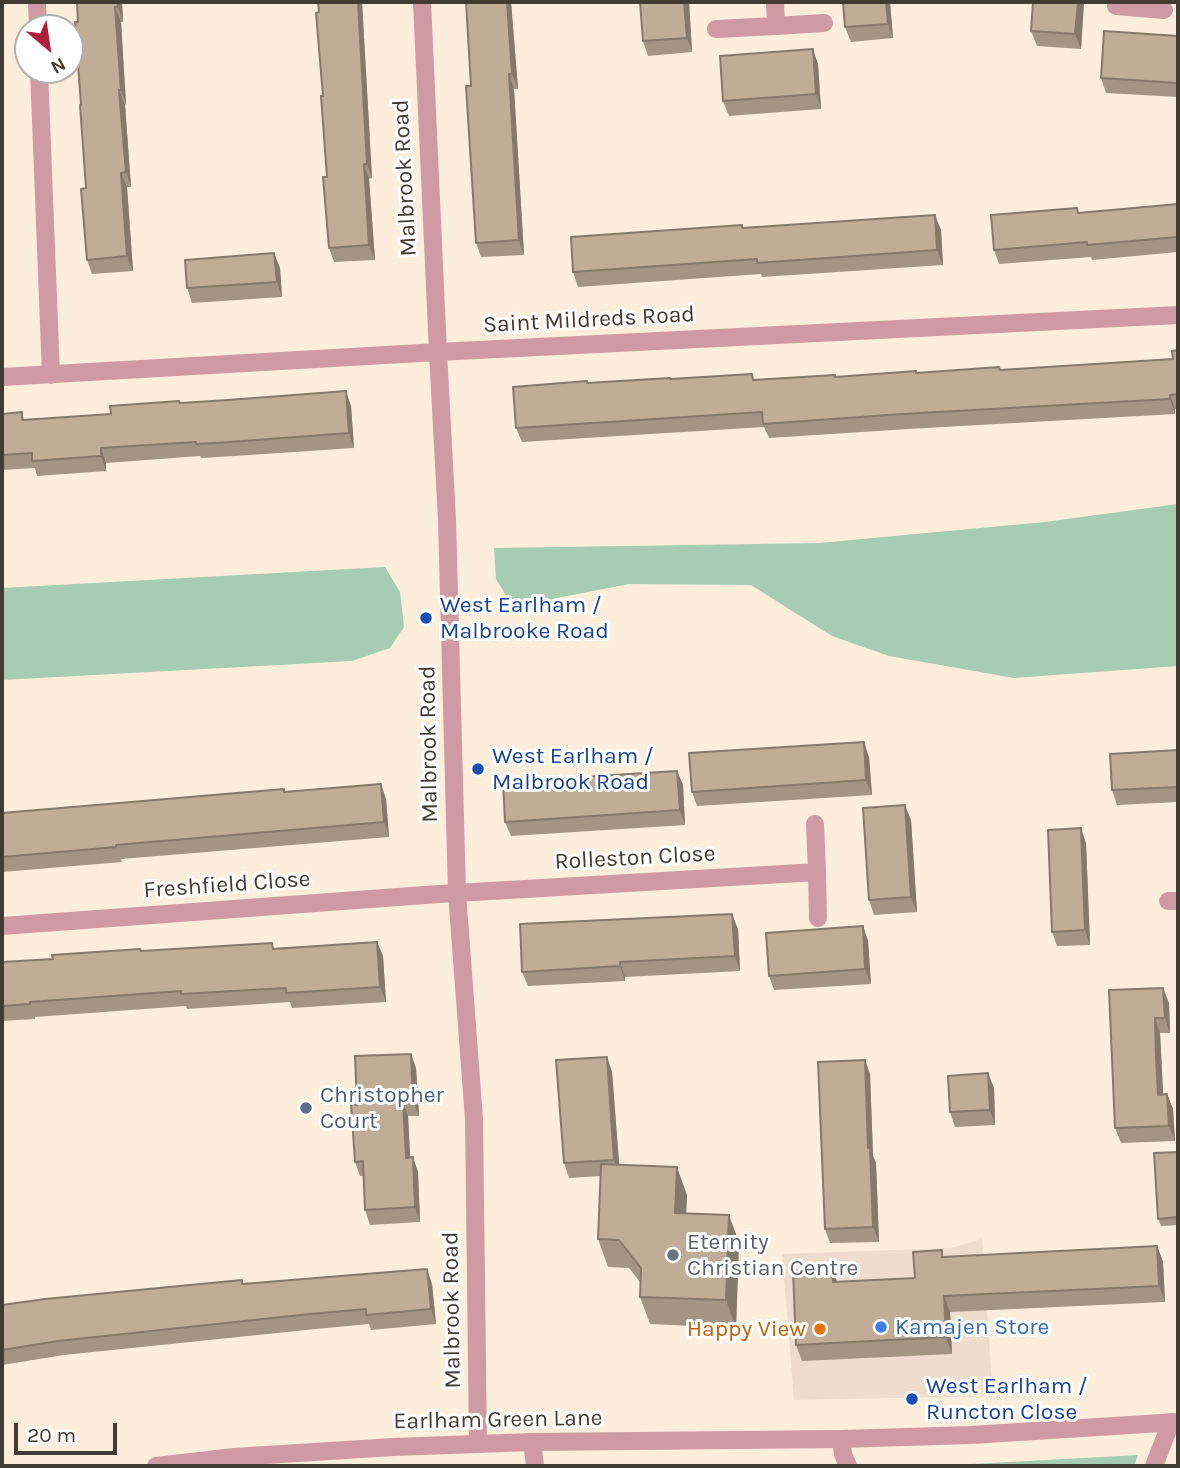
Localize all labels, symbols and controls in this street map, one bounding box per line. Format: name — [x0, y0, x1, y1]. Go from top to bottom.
north arrow — [14, 14, 84, 84]
text: N — [47, 53, 70, 79]
street label: Malbrook Road — [387, 99, 423, 257]
street label: Saint Mildreds Road — [482, 301, 696, 339]
place label: West Earlham / Malbrooke Road — [440, 591, 609, 645]
marker: West Earlham / Malbrooke Road — [418, 610, 434, 626]
street label: Malbrook Road — [414, 665, 444, 823]
place label: West Earlham / Malbrook Road — [492, 742, 654, 796]
marker: West Earlham / Malbrook Road — [470, 761, 486, 777]
street label: Rolleston Close — [554, 840, 716, 876]
street label: Freshfield Close — [143, 865, 311, 905]
place label: Christopher Court — [320, 1081, 444, 1135]
marker: Christopher Court — [298, 1100, 314, 1116]
place label: Eternity Christian Centre — [687, 1228, 858, 1282]
street label: Malbrook Road — [437, 1231, 467, 1389]
marker: Eternity Christian Centre — [665, 1247, 681, 1263]
place label: Kamajen Store — [895, 1313, 1049, 1341]
place label: Happy View — [687, 1315, 806, 1343]
marker: Kamajen Store — [873, 1319, 889, 1335]
marker: Happy View — [812, 1321, 828, 1337]
place label: West Earlham / Runcton Close — [926, 1372, 1088, 1426]
marker: West Earlham / Runcton Close — [904, 1391, 920, 1407]
street label: Earlham Green Lane — [393, 1404, 603, 1436]
scale bar — [18, 1408, 121, 1452]
text: 20 m — [27, 1423, 76, 1447]

